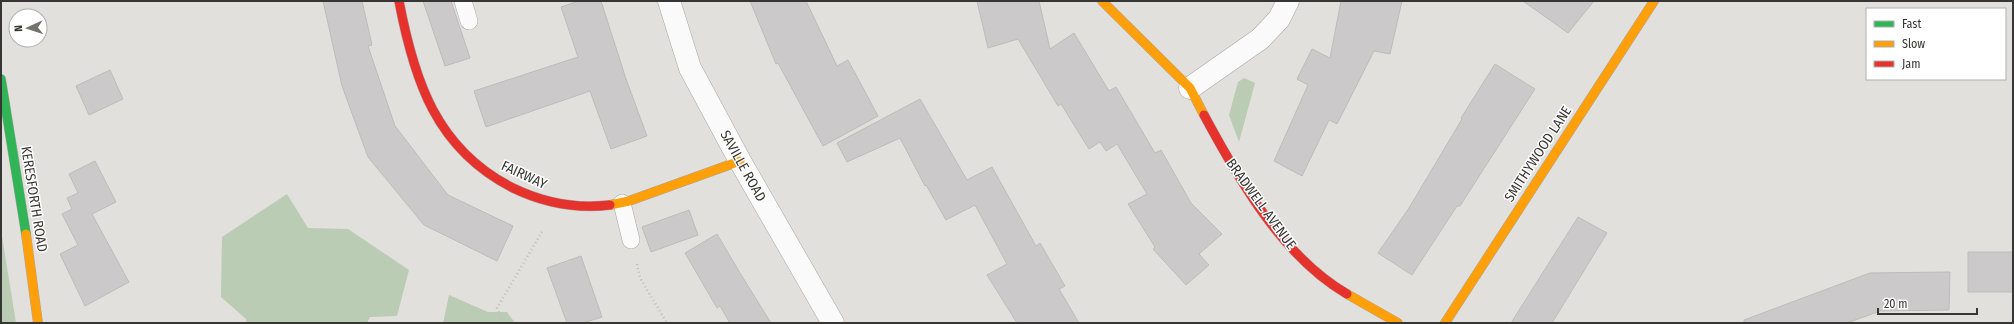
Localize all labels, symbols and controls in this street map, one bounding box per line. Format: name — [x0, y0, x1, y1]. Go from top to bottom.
north arrow — [8, 8, 48, 48]
legend — [1866, 8, 2006, 80]
text: Fast — [1902, 17, 1921, 31]
text: N — [12, 25, 25, 32]
text: Slow — [1902, 37, 1925, 51]
text: Jam — [1902, 57, 1920, 71]
street label: SMITHYWOOD LANE — [1501, 103, 1575, 205]
street label: SAVILLE ROAD — [716, 127, 770, 205]
street label: KERESFORTH ROAD — [17, 145, 51, 253]
street label: BRADWELL AVENUE — [1222, 155, 1300, 253]
street label: FAIRWAY — [499, 157, 549, 193]
scale bar — [1878, 290, 1977, 316]
text: 20 m — [1884, 297, 1908, 311]

